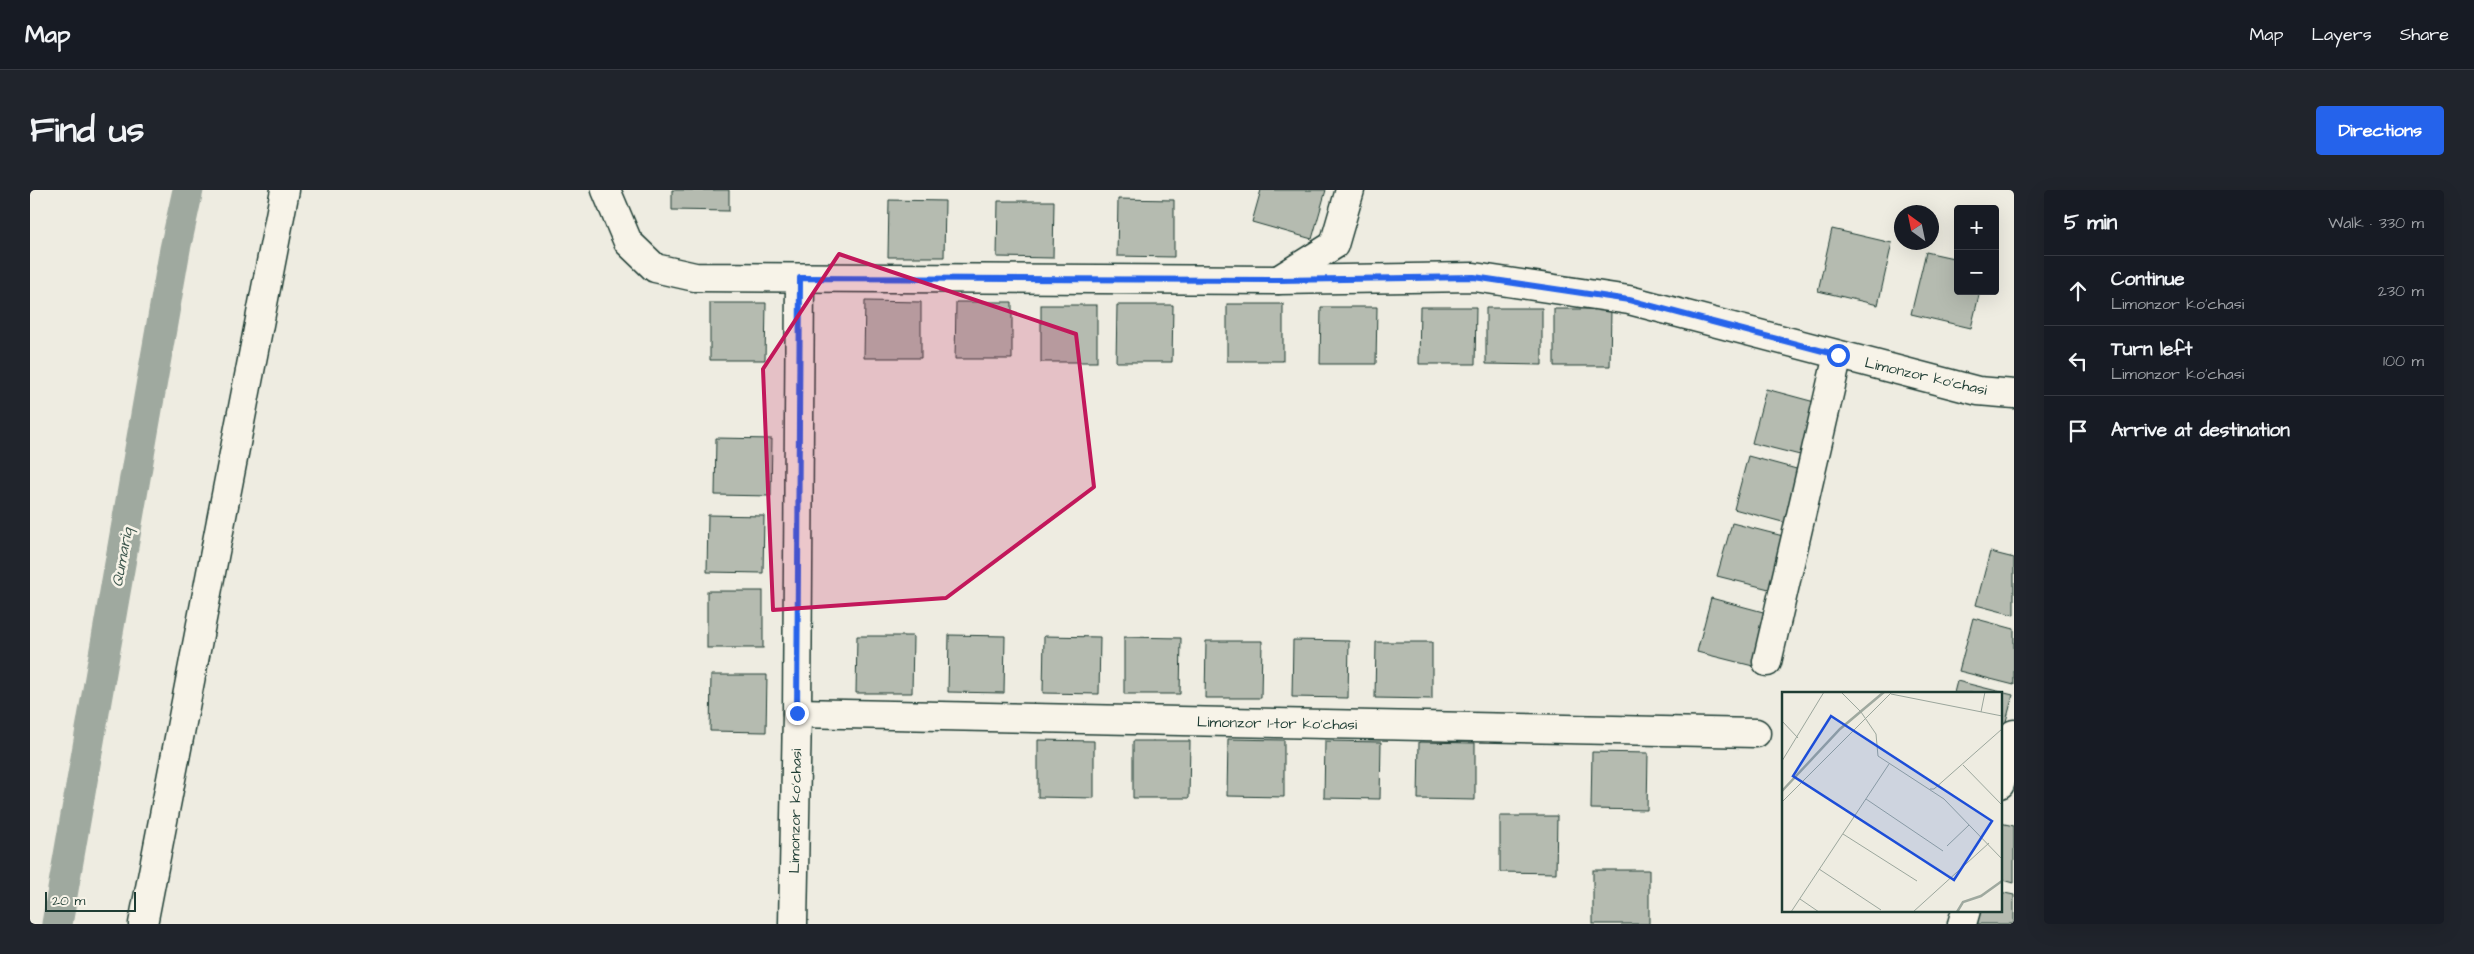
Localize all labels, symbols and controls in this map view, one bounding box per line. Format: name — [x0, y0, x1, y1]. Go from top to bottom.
text: Map — [25, 18, 70, 52]
text: Map — [2249, 22, 2283, 47]
text: Layers — [2311, 22, 2372, 47]
text: Share — [2400, 22, 2449, 47]
text: Find us — [30, 106, 144, 155]
button: Directions — [2316, 106, 2444, 155]
north arrow — [1894, 205, 1939, 250]
map controls — [1954, 205, 1999, 295]
button: + — [1954, 205, 1999, 250]
text: 5 min — [2064, 208, 2117, 237]
text: Walk · 330 m — [2328, 212, 2424, 234]
button: − — [1954, 250, 1999, 295]
text: Continue — [2111, 266, 2185, 293]
icon: ahead — [2064, 277, 2092, 305]
text: 230 m — [2378, 280, 2424, 302]
text: Limonzor ko'chasi — [2111, 293, 2244, 315]
text: Turn left — [2111, 336, 2192, 363]
route start — [1827, 344, 1850, 367]
icon: left — [2064, 347, 2092, 375]
text: 100 m — [2383, 350, 2424, 372]
street label: Limonzor ko'chasi — [1863, 352, 1990, 401]
text: Limonzor ko'chasi — [2111, 363, 2244, 385]
icon: arrive — [2064, 417, 2092, 445]
text: Arrive at destination — [2111, 417, 2290, 444]
water label: Qumariq — [106, 525, 138, 588]
inset map — [1782, 692, 2002, 912]
route end — [786, 702, 809, 725]
street label: Limonzor 1-tor ko'chasi — [1197, 712, 1358, 735]
street label: Limonzor ko'chasi — [784, 748, 807, 874]
scale bar — [45, 889, 136, 912]
text: 20 m — [52, 891, 85, 911]

